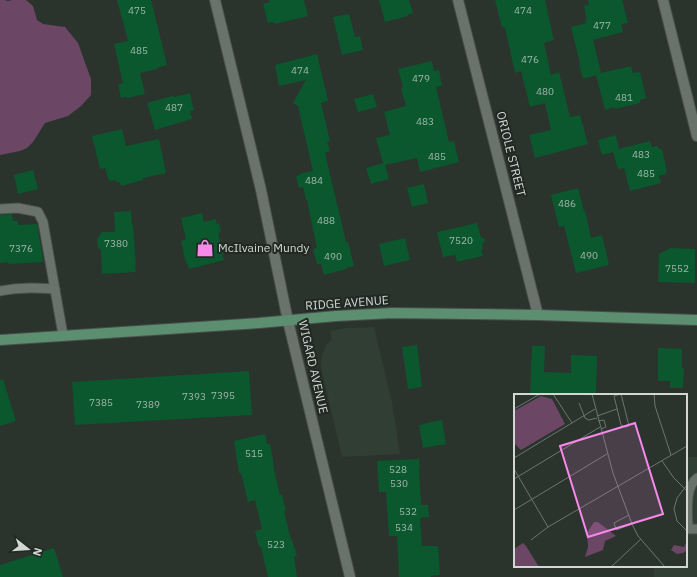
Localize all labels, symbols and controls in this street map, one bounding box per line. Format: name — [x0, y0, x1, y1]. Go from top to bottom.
house number: 475 — [128, 4, 146, 17]
house number: 474 — [514, 4, 532, 17]
house number: 477 — [593, 19, 611, 32]
house number: 485 — [130, 44, 148, 57]
house number: 476 — [521, 53, 539, 66]
house number: 474 — [291, 64, 309, 77]
house number: 479 — [412, 72, 430, 85]
house number: 480 — [536, 85, 554, 98]
house number: 481 — [615, 91, 633, 104]
house number: 487 — [165, 101, 183, 114]
street label: ORIOLE STREET — [494, 110, 529, 198]
house number: 483 — [416, 115, 434, 128]
house number: 483 — [632, 148, 650, 161]
house number: 485 — [428, 150, 446, 163]
house number: 485 — [637, 167, 655, 180]
house number: 484 — [305, 174, 323, 187]
house number: 486 — [558, 197, 576, 210]
house number: 488 — [317, 214, 335, 227]
house number: 7520 — [449, 234, 473, 247]
house number: 7380 — [104, 237, 128, 250]
shop icon: McIlvaine Mundy — [195, 238, 215, 258]
place label: McIlvaine Mundy — [218, 240, 310, 255]
house number: 7376 — [9, 242, 33, 255]
house number: 490 — [580, 249, 598, 262]
house number: 490 — [324, 250, 342, 263]
house number: 7552 — [665, 262, 689, 275]
street label: RIDGE AVENUE — [305, 292, 389, 313]
street label: WIGARD AVENUE — [295, 319, 332, 415]
house number: 7395 — [211, 389, 235, 402]
house number: 7393 — [182, 390, 206, 403]
inset map — [514, 394, 687, 567]
house number: 7385 — [89, 396, 113, 409]
house number: 7389 — [136, 398, 160, 411]
house number: 515 — [245, 447, 263, 460]
house number: 528 — [389, 463, 407, 476]
house number: 530 — [390, 477, 408, 490]
house number: 532 — [399, 505, 417, 518]
house number: 534 — [395, 521, 413, 534]
north arrow — [8, 529, 48, 569]
house number: 523 — [267, 538, 285, 551]
text: N — [30, 546, 45, 558]

